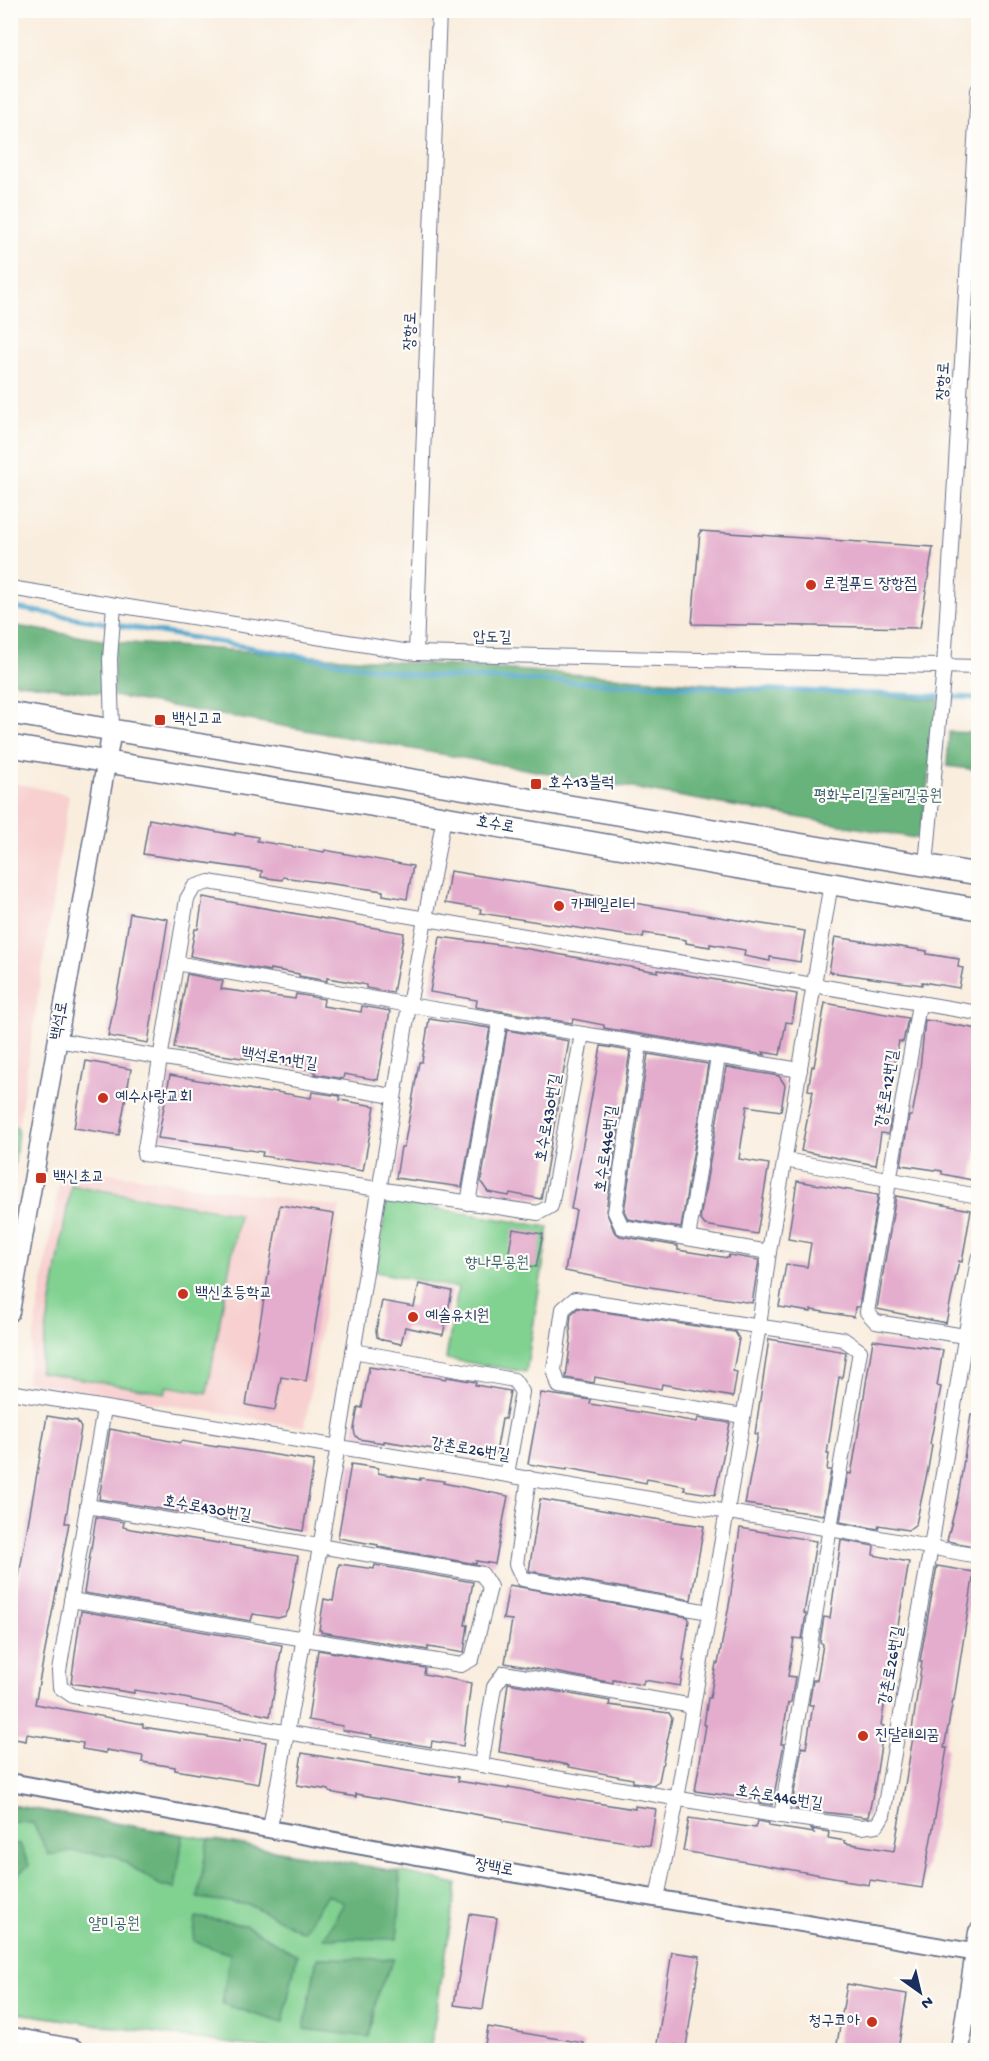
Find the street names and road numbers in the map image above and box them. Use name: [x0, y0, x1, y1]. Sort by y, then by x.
street label: 장항로: [402, 311, 422, 351]
street label: 장항로: [935, 361, 955, 401]
street label: 압도길: [473, 629, 512, 649]
street label: 호수로: [474, 813, 516, 839]
street label: 백석로: [48, 1000, 74, 1042]
street label: 백석로11번길: [239, 1045, 319, 1075]
street label: 강촌로12번길: [872, 1048, 905, 1129]
street label: 호수로430번길: [533, 1072, 567, 1164]
street label: 호수로446번길: [592, 1104, 624, 1194]
street label: 강촌로26번길: [429, 1434, 511, 1467]
street label: 호수로430번길: [161, 1493, 253, 1527]
street label: 강촌로26번길: [876, 1624, 909, 1707]
street label: 호수로446번길: [734, 1783, 824, 1815]
street label: 장백로: [473, 1856, 515, 1882]

